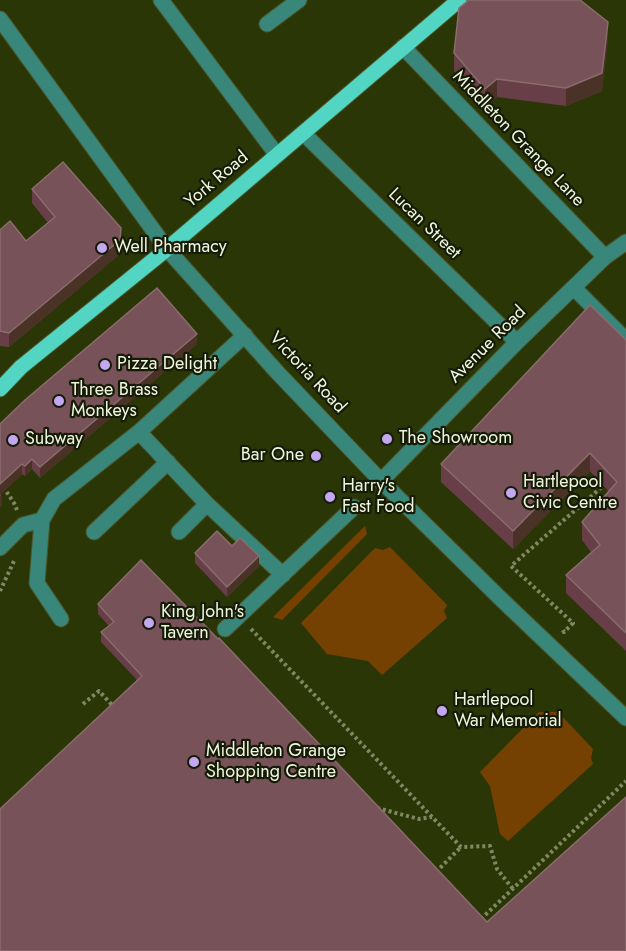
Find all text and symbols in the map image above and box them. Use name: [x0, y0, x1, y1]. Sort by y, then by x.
street label: Middleton Grange Lane: [447, 66, 589, 212]
street label: York Road: [181, 147, 253, 213]
street label: Lucan Street: [383, 184, 465, 264]
place label: Well Pharmacy: [114, 237, 227, 259]
marker: Well Pharmacy: [95, 241, 109, 255]
street label: Avenue Road: [445, 302, 531, 388]
street label: Victoria Road: [264, 328, 350, 418]
place label: Pizza Delight: [117, 354, 217, 376]
marker: Pizza Delight: [98, 358, 112, 372]
place label: Three Brass Monkeys: [71, 380, 158, 422]
marker: Three Brass Monkeys: [52, 394, 66, 408]
place label: The Showroom: [399, 428, 512, 450]
place label: Subway: [25, 429, 83, 451]
marker: The Showroom: [380, 432, 394, 446]
marker: Subway: [6, 433, 20, 447]
place label: Bar One: [241, 445, 304, 467]
marker: Bar One: [309, 449, 323, 463]
place label: Hartlepool Civic Centre: [523, 472, 617, 514]
place label: Harry's Fast Food: [342, 476, 414, 518]
marker: Hartlepool Civic Centre: [504, 486, 518, 500]
marker: Harry's Fast Food: [323, 490, 337, 504]
place label: King John's Tavern: [161, 602, 244, 644]
marker: King John's Tavern: [142, 616, 156, 630]
place label: Hartlepool War Memorial: [454, 690, 562, 732]
marker: Hartlepool War Memorial: [435, 704, 449, 718]
place label: Middleton Grange Shopping Centre: [206, 741, 346, 783]
marker: Middleton Grange Shopping Centre: [187, 755, 201, 769]

